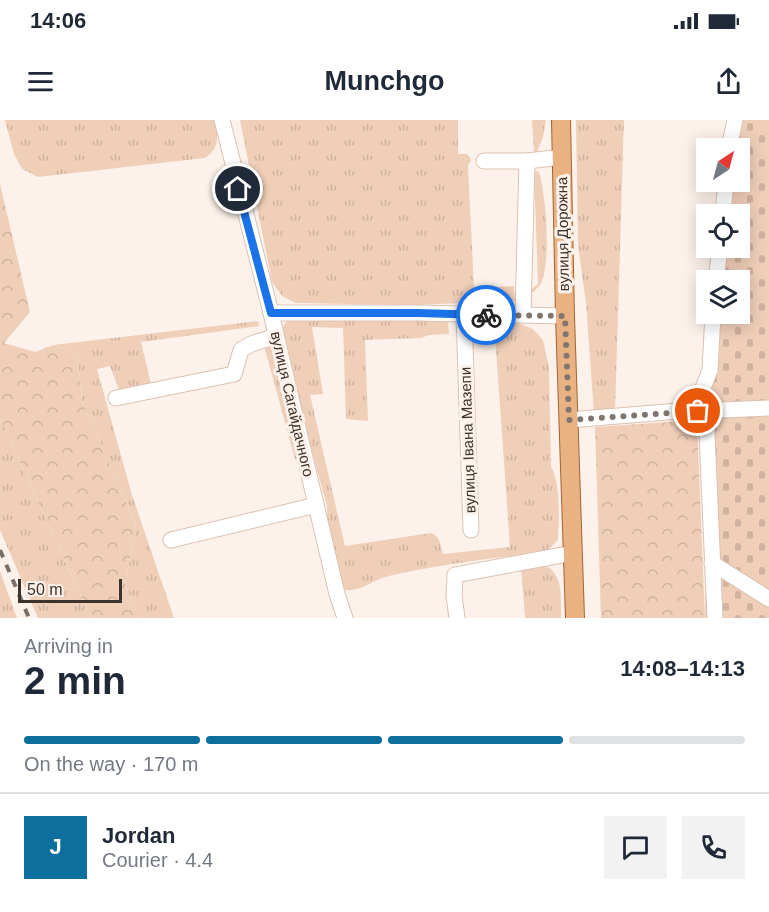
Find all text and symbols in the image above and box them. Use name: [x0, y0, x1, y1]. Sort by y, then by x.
text: 14:06: [30, 8, 86, 33]
icon: menu: [24, 65, 57, 98]
icon: share: [712, 65, 745, 98]
text: Munchgo: [325, 66, 444, 96]
north arrow: [696, 138, 750, 192]
map controls: [696, 138, 750, 324]
pin: [212, 163, 263, 214]
icon: home: [221, 172, 254, 205]
street label: вулиця Дорожна: [553, 176, 572, 291]
button: locate: [696, 204, 750, 258]
button: layers: [696, 270, 750, 324]
courier: [456, 285, 516, 345]
icon: bike: [470, 299, 503, 332]
street label: вулиця Сагайдачного: [267, 330, 317, 478]
street label: вулиця Івана Мазепи: [456, 367, 479, 513]
pin: [672, 385, 723, 436]
icon: bag: [681, 394, 714, 427]
scale bar: [18, 576, 122, 604]
text: 50 m: [27, 581, 63, 598]
text: Arriving in: [24, 635, 113, 657]
text: 14:08–14:13: [620, 656, 745, 681]
text: 2 min: [24, 659, 126, 702]
text: On the way · 170 m: [24, 753, 199, 775]
button: chat: [604, 816, 667, 879]
button: phone: [682, 816, 745, 879]
text: Jordan: [102, 823, 175, 848]
text: J: [49, 834, 62, 859]
text: Courier · 4.4: [102, 849, 213, 871]

